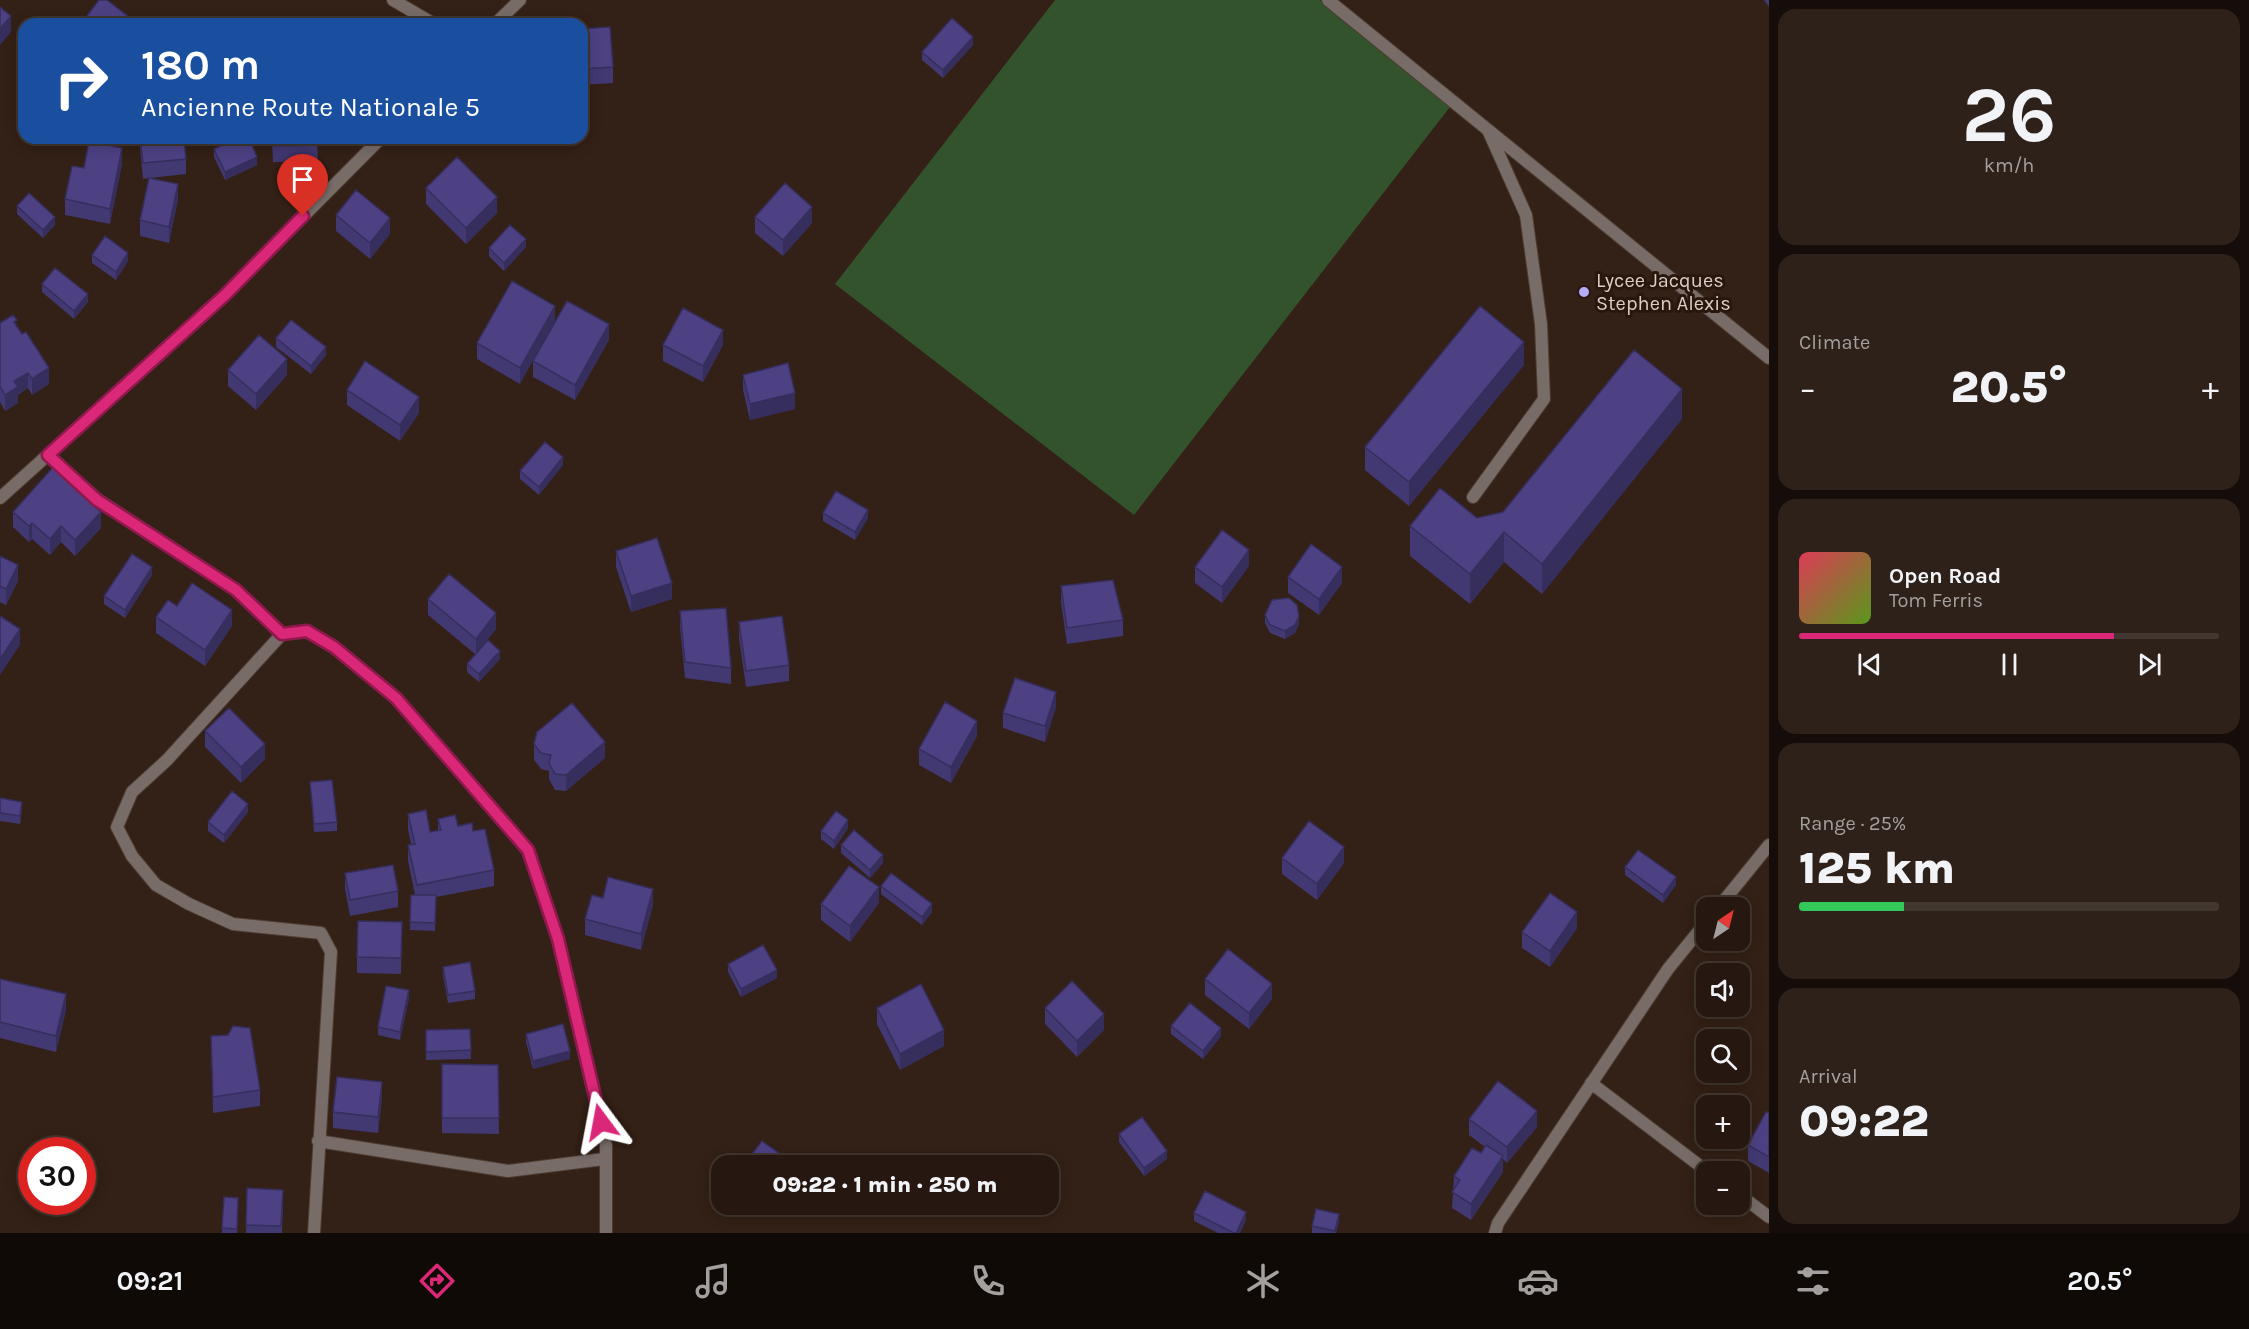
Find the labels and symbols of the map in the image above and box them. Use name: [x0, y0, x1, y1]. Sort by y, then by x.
pin: [277, 154, 328, 216]
place label: Lycee Jacques Stephen Alexis: [1596, 269, 1731, 315]
marker: Lycee Jacques Stephen Alexis: [1577, 285, 1591, 299]
north arrow: [1696, 897, 1750, 951]
position arrow: [569, 1090, 633, 1154]
speed limit sign: 30: [18, 1137, 96, 1215]

